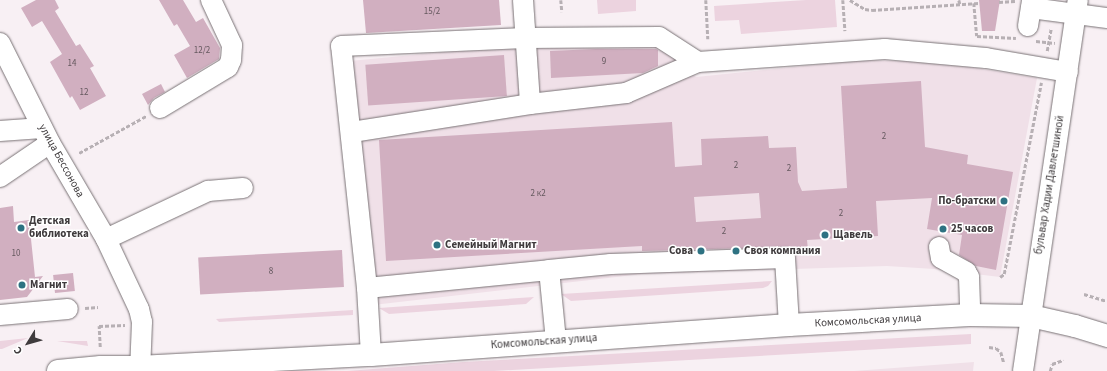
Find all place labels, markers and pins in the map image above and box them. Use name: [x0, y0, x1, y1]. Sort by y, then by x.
place label: По-братски: [938, 194, 996, 208]
marker: По-братски: [999, 196, 1009, 206]
place label: Детская библиотека: [29, 215, 89, 241]
place label: 25 часов: [951, 222, 993, 236]
marker: Детская библиотека: [16, 223, 26, 233]
marker: 25 часов: [938, 224, 948, 234]
place label: Щавель: [833, 228, 873, 242]
marker: Щавель: [820, 230, 830, 240]
place label: Семейный Магнит: [445, 238, 537, 252]
marker: Семейный Магнит: [432, 240, 442, 250]
place label: Сова: [669, 244, 693, 258]
place label: Своя компания: [744, 244, 820, 258]
marker: Сова: [696, 246, 706, 256]
marker: Своя компания: [731, 246, 741, 256]
place label: Магнит: [30, 278, 67, 292]
marker: Магнит: [17, 280, 27, 290]

